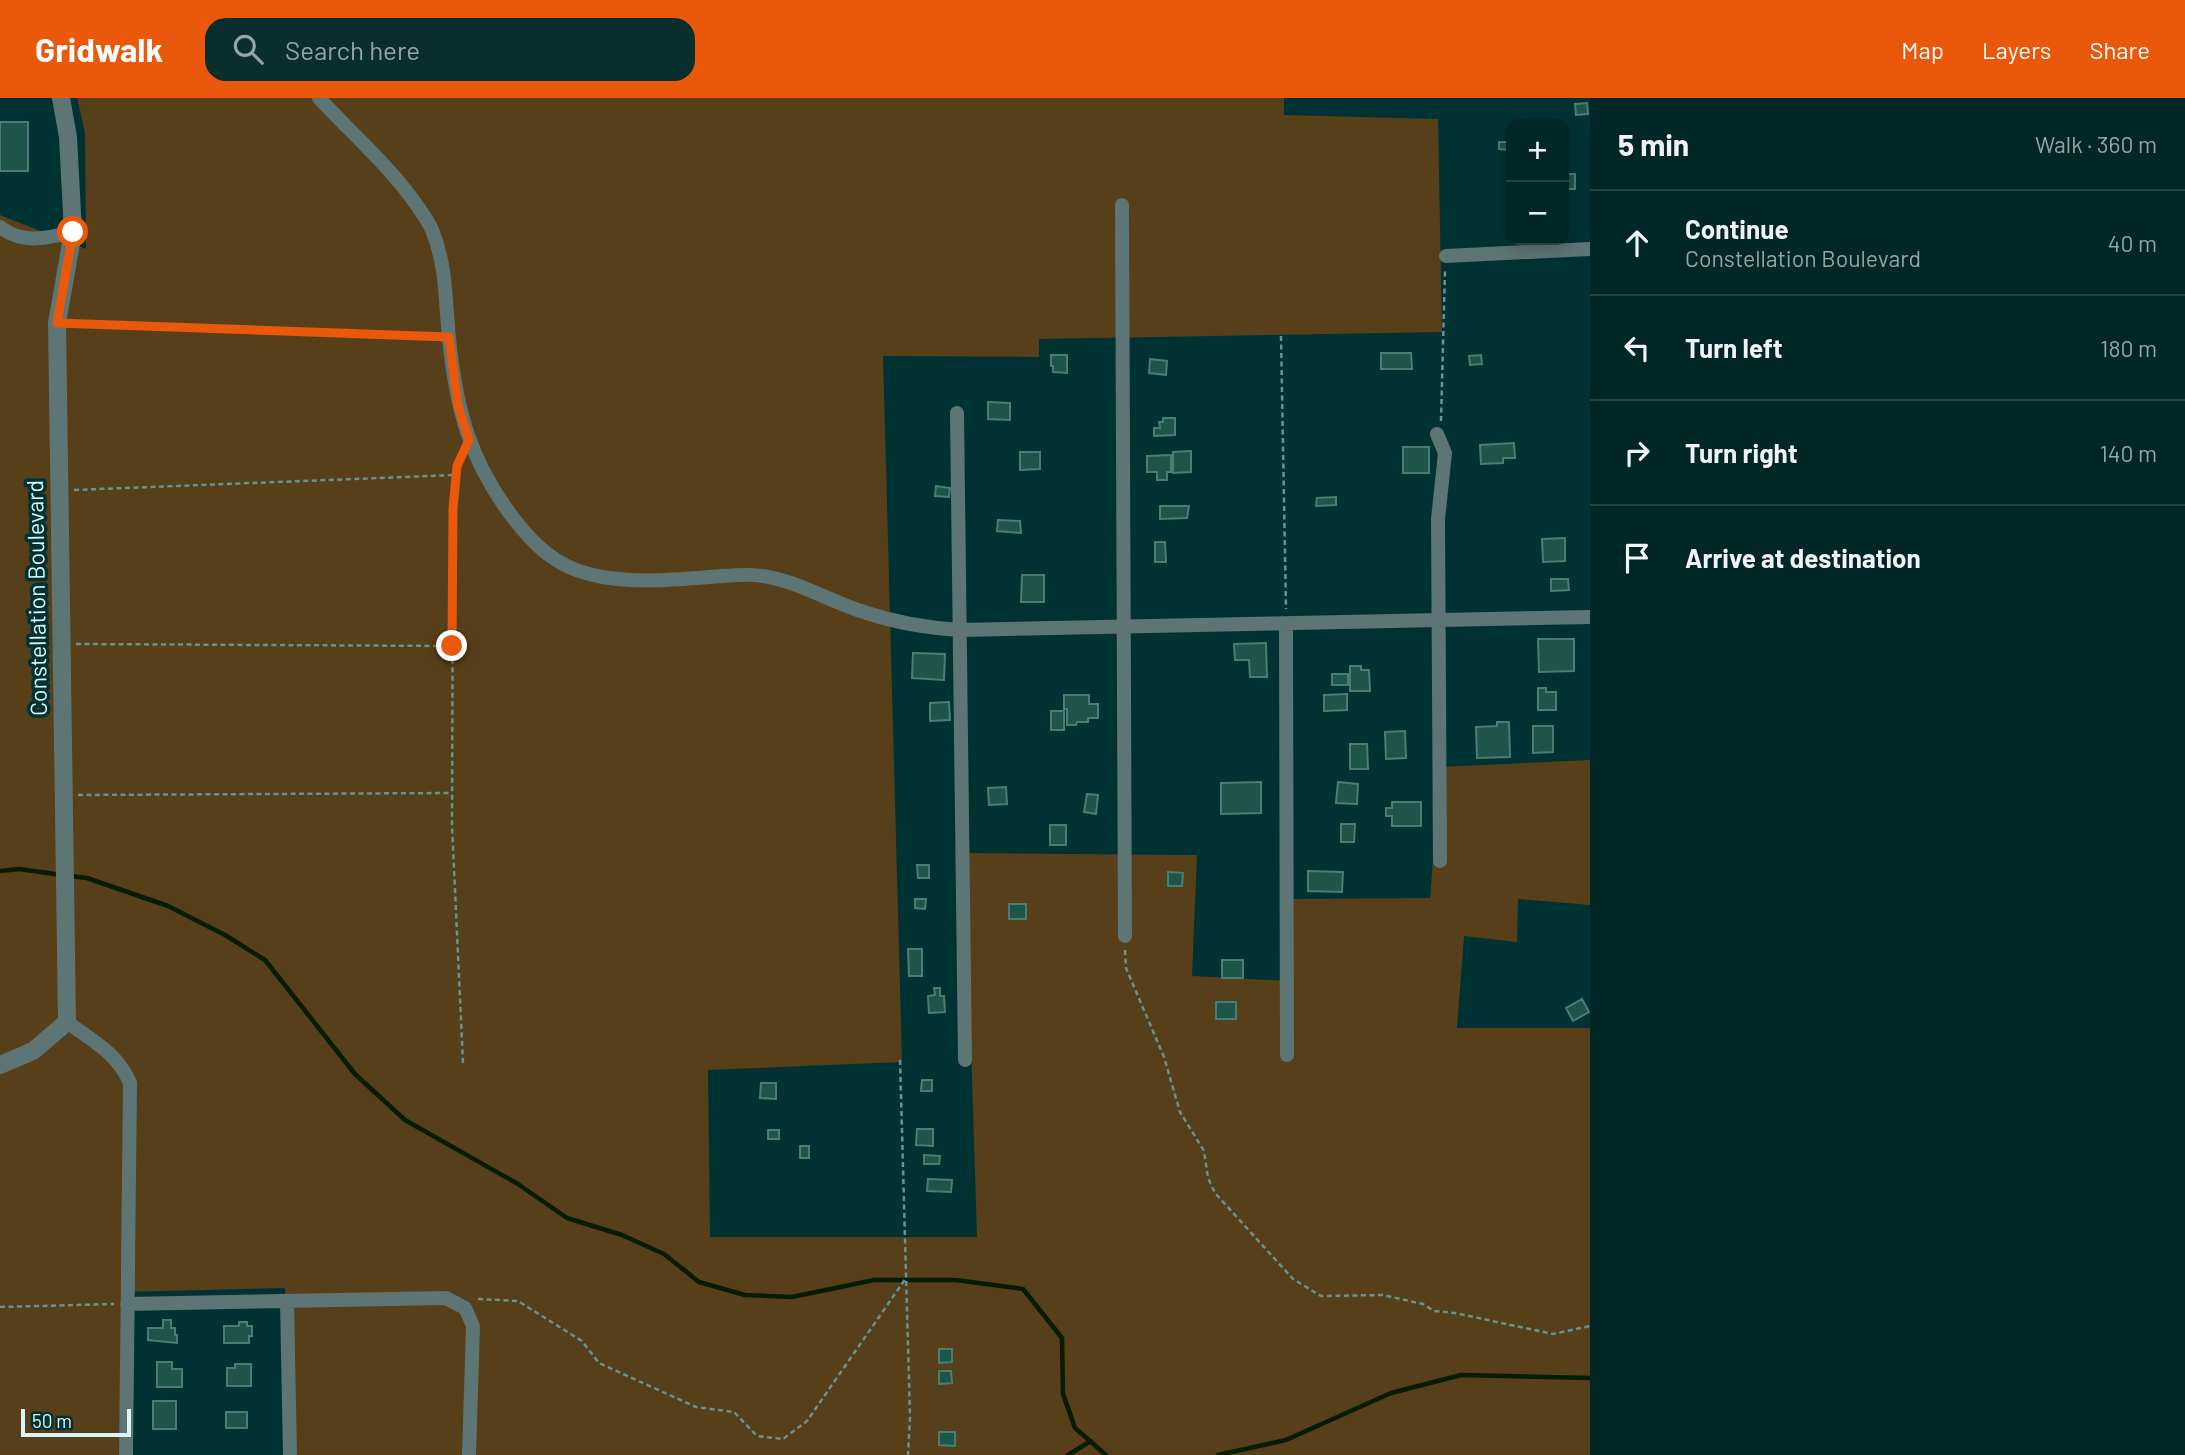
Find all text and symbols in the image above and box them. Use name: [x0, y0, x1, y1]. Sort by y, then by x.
search box: [205, 18, 695, 81]
text: Gridwalk: [35, 29, 163, 69]
icon: search: [229, 30, 267, 68]
text: Search here: [285, 34, 420, 65]
text: Map: [1901, 35, 1944, 64]
text: Layers: [1982, 35, 2051, 64]
text: Share: [2089, 35, 2150, 64]
map controls: [1506, 119, 1569, 245]
button: +: [1506, 119, 1569, 182]
text: 5 min: [1618, 126, 1689, 162]
text: Walk · 360 m: [2035, 130, 2157, 158]
button: −: [1506, 182, 1569, 245]
text: Continue: [1685, 213, 1789, 244]
route start: [57, 216, 88, 247]
icon: ahead: [1618, 224, 1656, 262]
text: 40 m: [2108, 229, 2157, 257]
text: Constellation Boulevard: [1685, 244, 1921, 272]
icon: left: [1618, 329, 1656, 367]
text: Turn left: [1685, 332, 1783, 363]
text: 180 m: [2100, 334, 2157, 362]
icon: right: [1618, 434, 1656, 472]
text: Turn right: [1685, 437, 1798, 468]
text: 140 m: [2100, 439, 2157, 467]
street label: Constellation Boulevard: [20, 480, 52, 716]
icon: arrive: [1618, 539, 1656, 577]
text: Arrive at destination: [1685, 542, 1921, 573]
route end: [436, 630, 467, 661]
scale bar: [21, 1406, 131, 1438]
text: 50 m: [32, 1409, 72, 1432]

